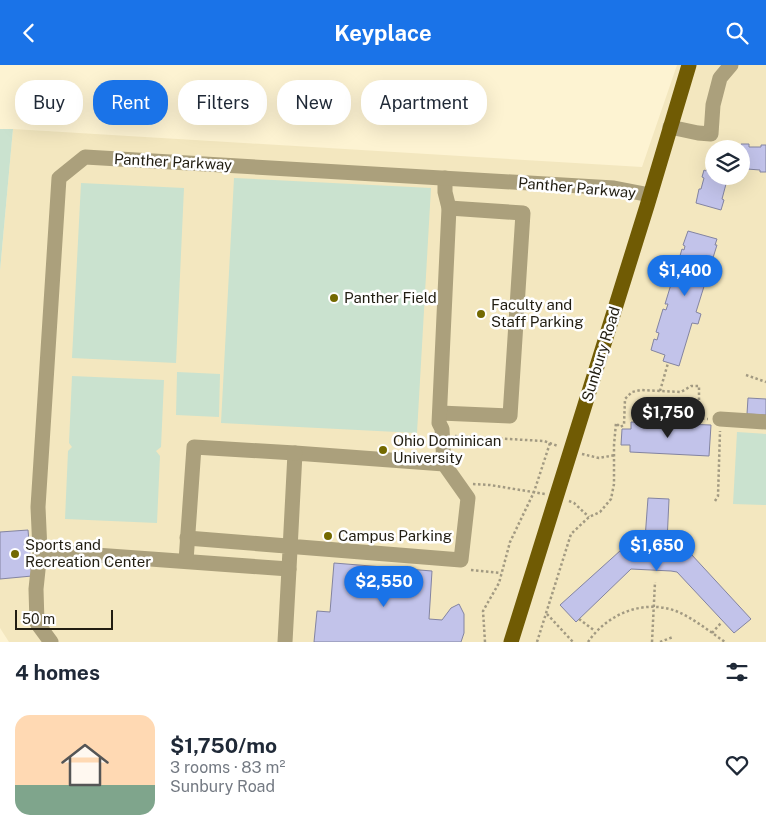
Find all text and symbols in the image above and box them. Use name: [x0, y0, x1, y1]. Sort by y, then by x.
icon: back: [15, 19, 43, 47]
icon: search: [723, 19, 751, 47]
text: Keyplace: [334, 20, 432, 46]
chip: Buy: [15, 80, 83, 125]
chip: Rent: [93, 80, 168, 125]
chip: Filters: [178, 80, 267, 125]
chip: New: [277, 80, 351, 125]
chip: Apartment: [361, 80, 487, 125]
map controls: [705, 140, 750, 185]
button: layers: [705, 140, 750, 185]
street label: Panther Parkway: [114, 150, 233, 173]
street label: Panther Parkway: [517, 174, 637, 201]
pin: $1,400: [644, 255, 726, 297]
text: $1,400: [658, 261, 712, 280]
place label: Panther Field: [344, 289, 437, 306]
marker: Panther Field: [328, 292, 340, 304]
place label: Faculty and Staff Parking: [491, 296, 584, 330]
street label: Sunbury Road: [578, 304, 623, 403]
marker: Faculty and Staff Parking: [475, 308, 487, 320]
pin: $1,750: [627, 397, 709, 439]
text: $1,750: [642, 403, 694, 422]
place label: Ohio Dominican University: [393, 432, 501, 466]
marker: Ohio Dominican University: [377, 444, 389, 456]
place label: Campus Parking: [338, 527, 452, 544]
pin: $1,650: [616, 529, 698, 572]
marker: Campus Parking: [322, 530, 334, 542]
place label: Sports and Recreation Center: [25, 536, 151, 570]
text: $1,650: [630, 536, 684, 555]
marker: Sports and Recreation Center: [9, 548, 21, 560]
pin: $2,550: [343, 565, 425, 608]
text: $2,550: [355, 572, 413, 591]
scale bar: [15, 607, 112, 630]
text: 50 m: [22, 611, 55, 627]
icon: filters: [723, 658, 751, 686]
text: 4 homes: [15, 660, 100, 685]
text: $1,750/mo: [170, 733, 277, 758]
icon: home: [55, 735, 115, 795]
icon: heart: [723, 751, 751, 779]
text: 3 rooms · 83 m²: [170, 758, 285, 777]
text: Sunbury Road: [170, 777, 275, 796]

